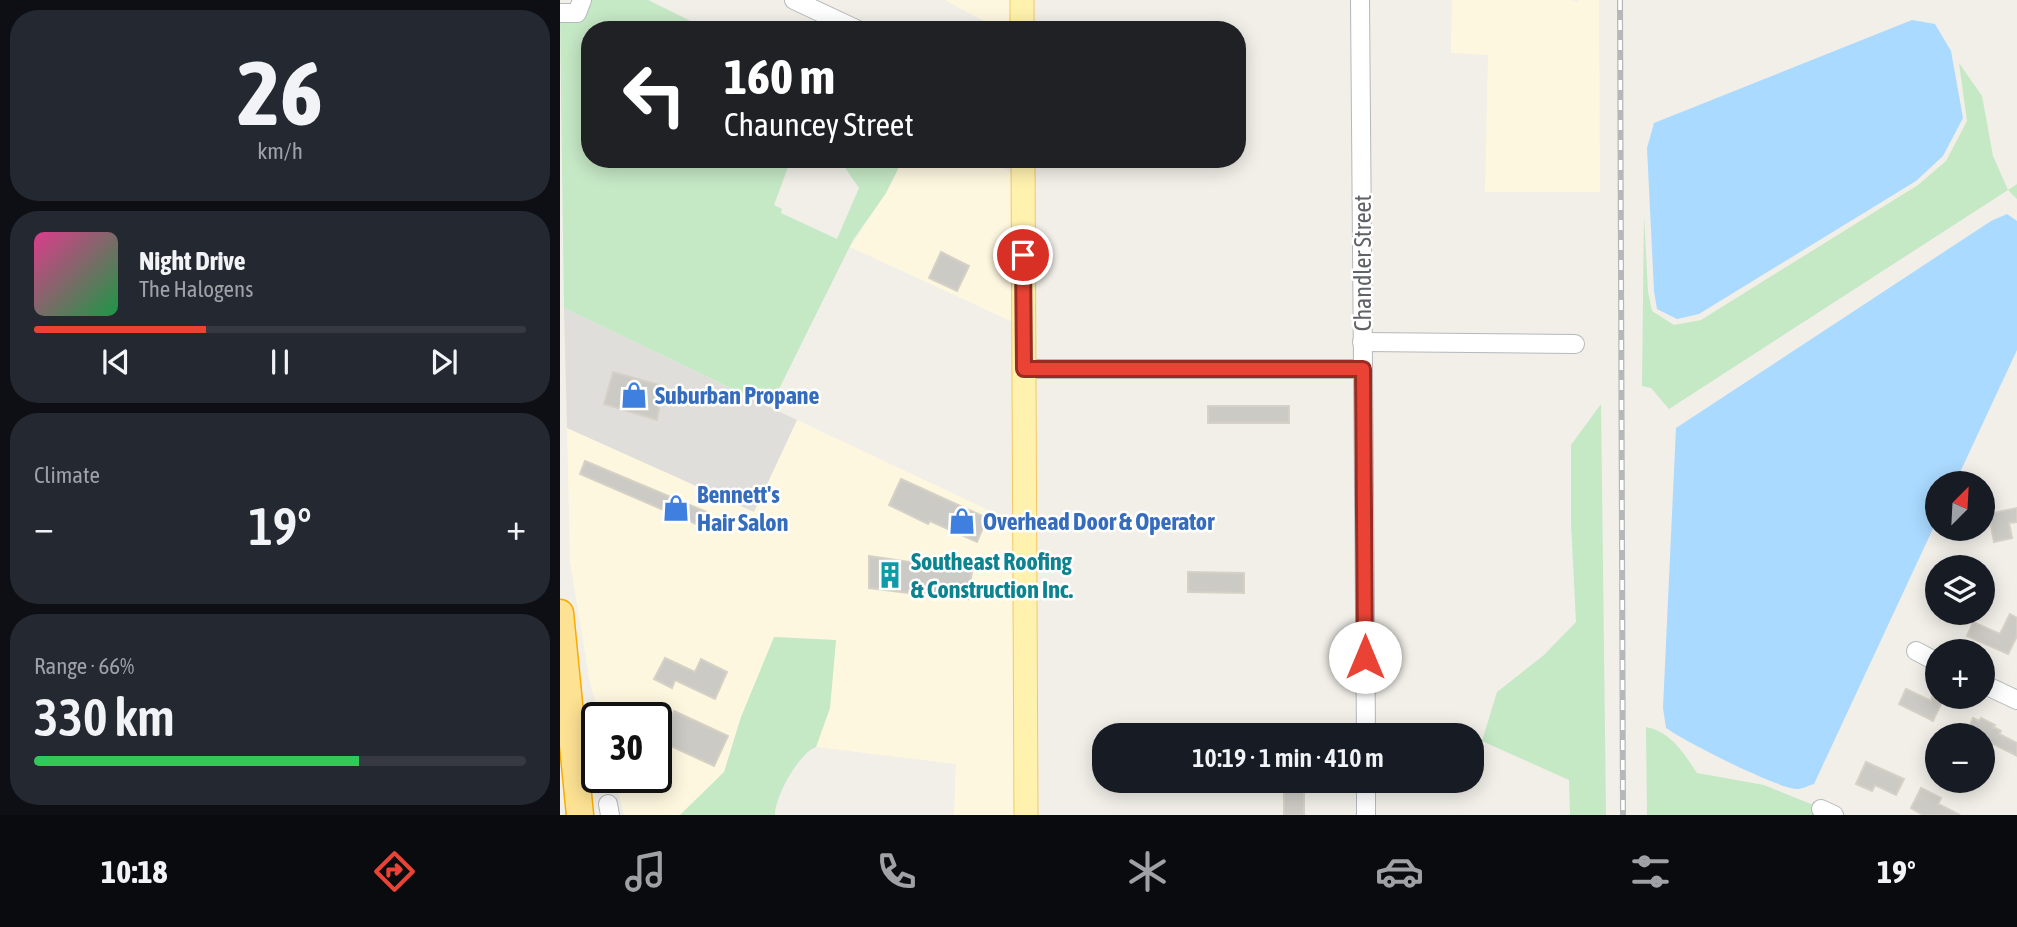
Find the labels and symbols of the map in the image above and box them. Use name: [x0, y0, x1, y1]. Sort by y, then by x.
street label: Chandler Street: [1349, 195, 1376, 331]
pin: [993, 225, 1053, 285]
shop icon: Suburban Propane: [619, 380, 649, 410]
place label: Suburban Propane: [655, 382, 819, 409]
north arrow: [1925, 471, 1995, 541]
place label: Bennett's Hair Salon: [697, 481, 788, 536]
shop icon: Bennett's Hair Salon: [661, 493, 691, 523]
shop icon: Overhead Door & Operator: [947, 506, 977, 536]
place label: Overhead Door & Operator: [983, 508, 1215, 535]
place label: Southeast Roofing & Construction Inc.: [911, 548, 1073, 603]
building icon: Southeast Roofing & Construction Inc.: [875, 560, 905, 590]
position arrow: [1328, 620, 1402, 694]
speed limit sign: 30: [581, 702, 672, 793]

